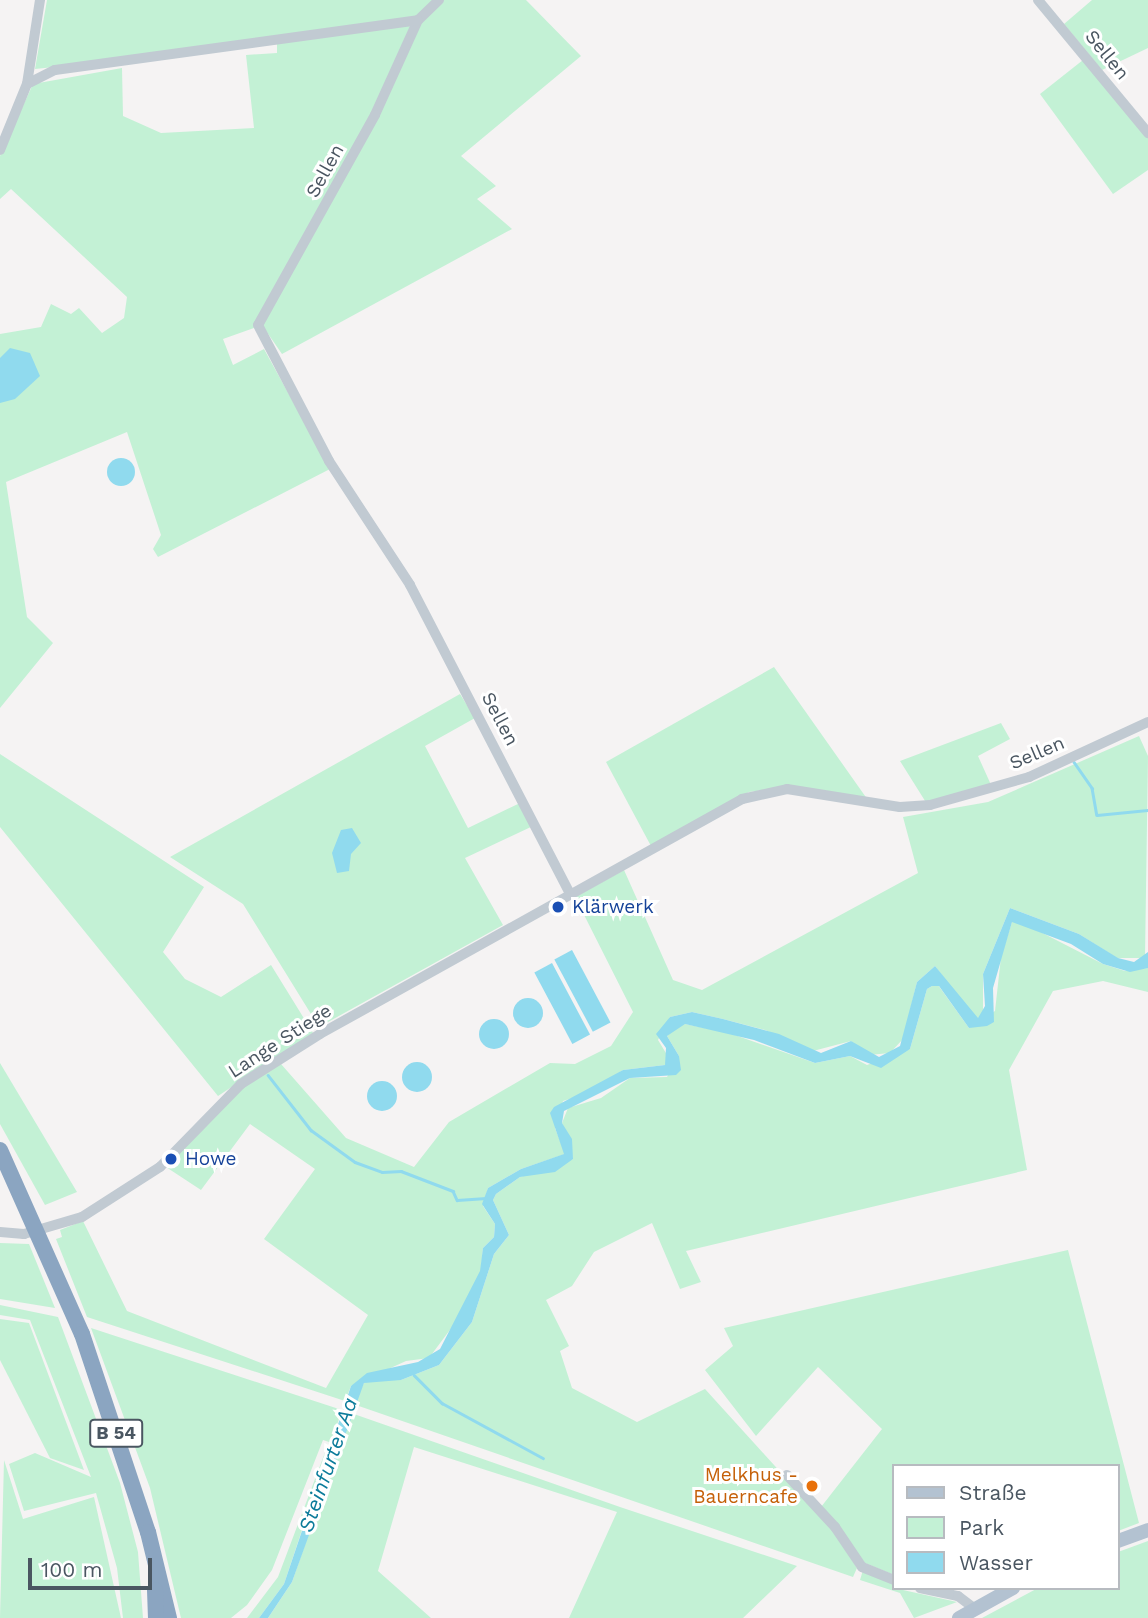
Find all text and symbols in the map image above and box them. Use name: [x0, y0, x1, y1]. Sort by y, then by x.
street label: Sellen: [1080, 25, 1134, 85]
street label: Sellen: [301, 140, 349, 202]
street label: Sellen: [476, 688, 524, 750]
street label: Sellen: [1006, 731, 1068, 775]
place label: Klärwerk: [572, 896, 654, 918]
marker: Klärwerk: [550, 899, 566, 915]
street label: Lange Stiege: [224, 999, 336, 1083]
place label: Howe: [185, 1148, 236, 1170]
marker: Howe: [163, 1151, 179, 1167]
water label: Steinfurter Aa: [293, 1394, 363, 1536]
road number: B 54: [88, 1418, 144, 1448]
place label: Melkhus - Bauerncafe: [693, 1464, 798, 1508]
legend: [892, 1464, 1120, 1590]
marker: Melkhus - Bauerncafe: [804, 1478, 820, 1494]
text: Straße: [959, 1480, 1027, 1505]
text: Park: [959, 1515, 1004, 1540]
scale bar: [32, 1544, 156, 1588]
text: Wasser: [959, 1550, 1033, 1575]
text: 100 m: [41, 1557, 103, 1582]

